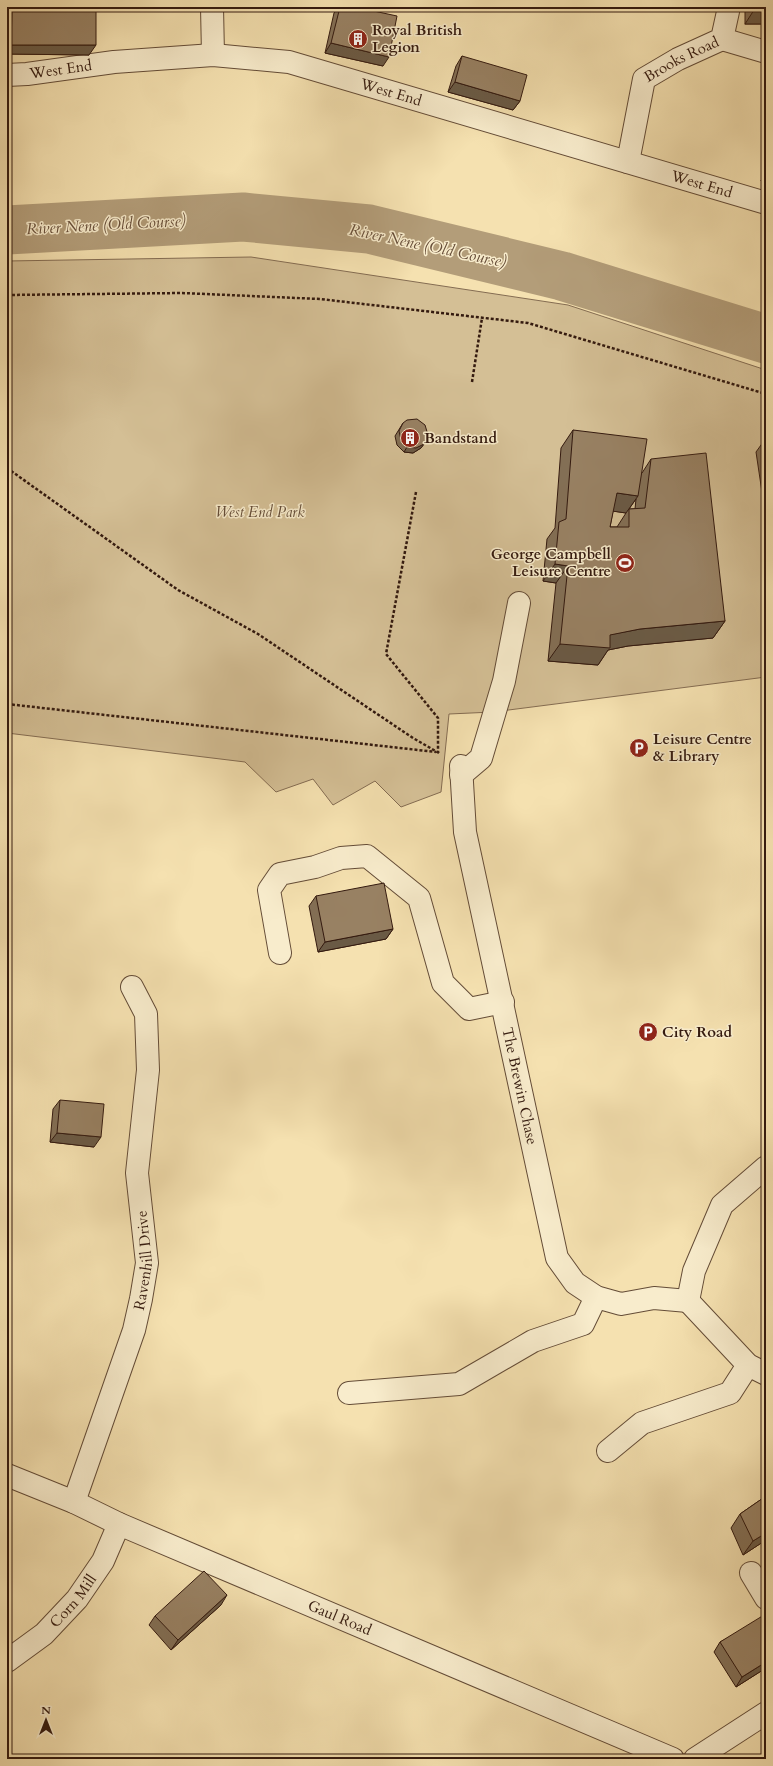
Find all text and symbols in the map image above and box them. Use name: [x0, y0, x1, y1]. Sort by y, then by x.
place label: Royal British Legion: [372, 20, 463, 57]
building icon: Royal British Legion: [347, 28, 369, 50]
street label: Brooks Road: [640, 32, 722, 87]
street label: West End: [27, 55, 93, 84]
street label: West End: [357, 73, 424, 111]
street label: West End: [668, 165, 735, 203]
water label: River Nene (Old Course): [26, 210, 186, 240]
water label: River Nene (Old Course): [347, 219, 508, 273]
building icon: Bandstand: [399, 427, 421, 449]
place label: Bandstand: [424, 428, 497, 448]
park label: West End Park: [215, 502, 305, 522]
place label: George Campbell Leisure Centre: [491, 544, 612, 581]
sports icon: George Campbell Leisure Centre: [614, 552, 636, 574]
place label: Leisure Centre & Library: [653, 729, 752, 766]
parking icon: Leisure Centre & Library: [628, 737, 650, 759]
parking icon: City Road: [637, 1021, 659, 1043]
place label: City Road: [662, 1022, 733, 1042]
street label: The Brewin Chase: [497, 1026, 542, 1147]
street label: Ravenhill Drive: [129, 1209, 157, 1312]
street label: Corn Mill: [45, 1570, 101, 1632]
street label: Gaul Road: [305, 1595, 375, 1640]
north arrow: [26, 1700, 66, 1740]
text: N: [41, 1703, 51, 1718]

